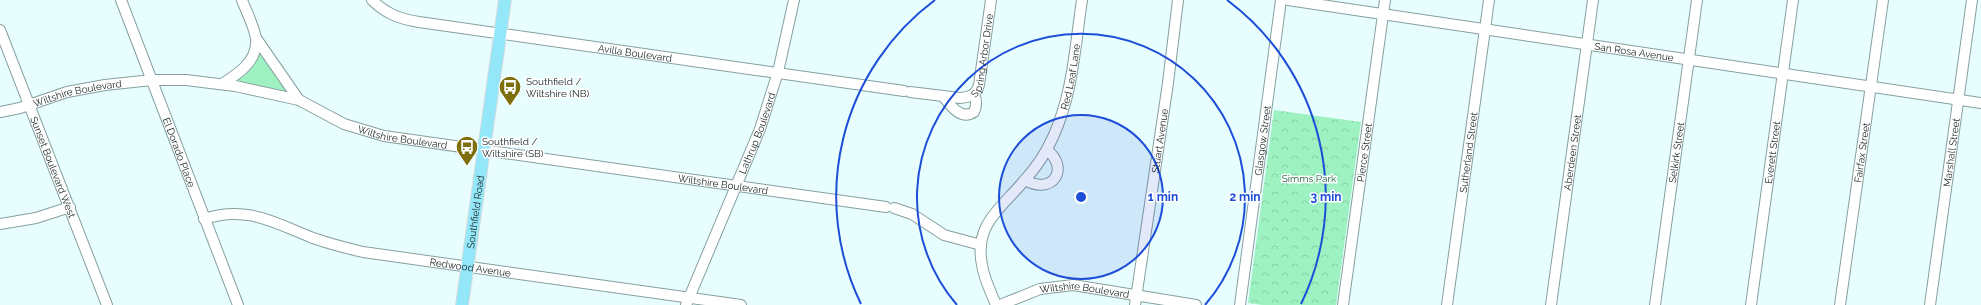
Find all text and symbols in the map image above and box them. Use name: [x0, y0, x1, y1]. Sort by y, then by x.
street label: Spring Arbor Drive: [968, 13, 995, 99]
street label: San Rosa Avenue: [1594, 40, 1675, 63]
street label: Avilla Boulevard: [597, 42, 673, 63]
street label: Red Leaf Lane: [1058, 43, 1082, 111]
bus stop icon: Southfield / Wiltshire (NB): [497, 74, 523, 107]
place label: Southfield / Wiltshire (NB): [526, 76, 589, 99]
street label: Wiltshire Boulevard: [32, 78, 122, 109]
street label: Lathrup Boulevard: [736, 91, 777, 175]
street label: Glasgow Street: [1252, 104, 1272, 176]
street label: Stuart Avenue: [1149, 108, 1170, 174]
street label: Sutherland Street: [1457, 111, 1479, 193]
street label: Aberdeen Street: [1561, 113, 1583, 191]
street label: Sunset Boulevard West: [29, 115, 78, 220]
street label: El Dorado Place: [161, 116, 198, 189]
street label: Marshall Street: [1941, 117, 1961, 188]
street label: Everett Street: [1762, 120, 1782, 184]
street label: Selkirk Street: [1666, 121, 1686, 184]
street label: Fairfax Street: [1852, 121, 1871, 183]
street label: Pierce Street: [1355, 122, 1374, 183]
street label: Wiltshire Boulevard: [357, 123, 448, 150]
bus stop icon: Southfield / Wiltshire (SB): [454, 134, 480, 167]
place label: Southfield / Wiltshire (SB): [482, 136, 544, 159]
street label: Wiltshire Boulevard: [677, 172, 769, 196]
park label: Simms Park: [1282, 173, 1337, 184]
street label: Southfield Road: [465, 175, 486, 249]
centre of rings: [1074, 190, 1088, 204]
text: 1 min: [1148, 190, 1178, 204]
text: 2 min: [1229, 190, 1261, 204]
text: 3 min: [1310, 190, 1342, 204]
street label: Redwood Avenue: [429, 256, 512, 278]
street label: Wiltshire Boulevard: [1039, 279, 1130, 300]

